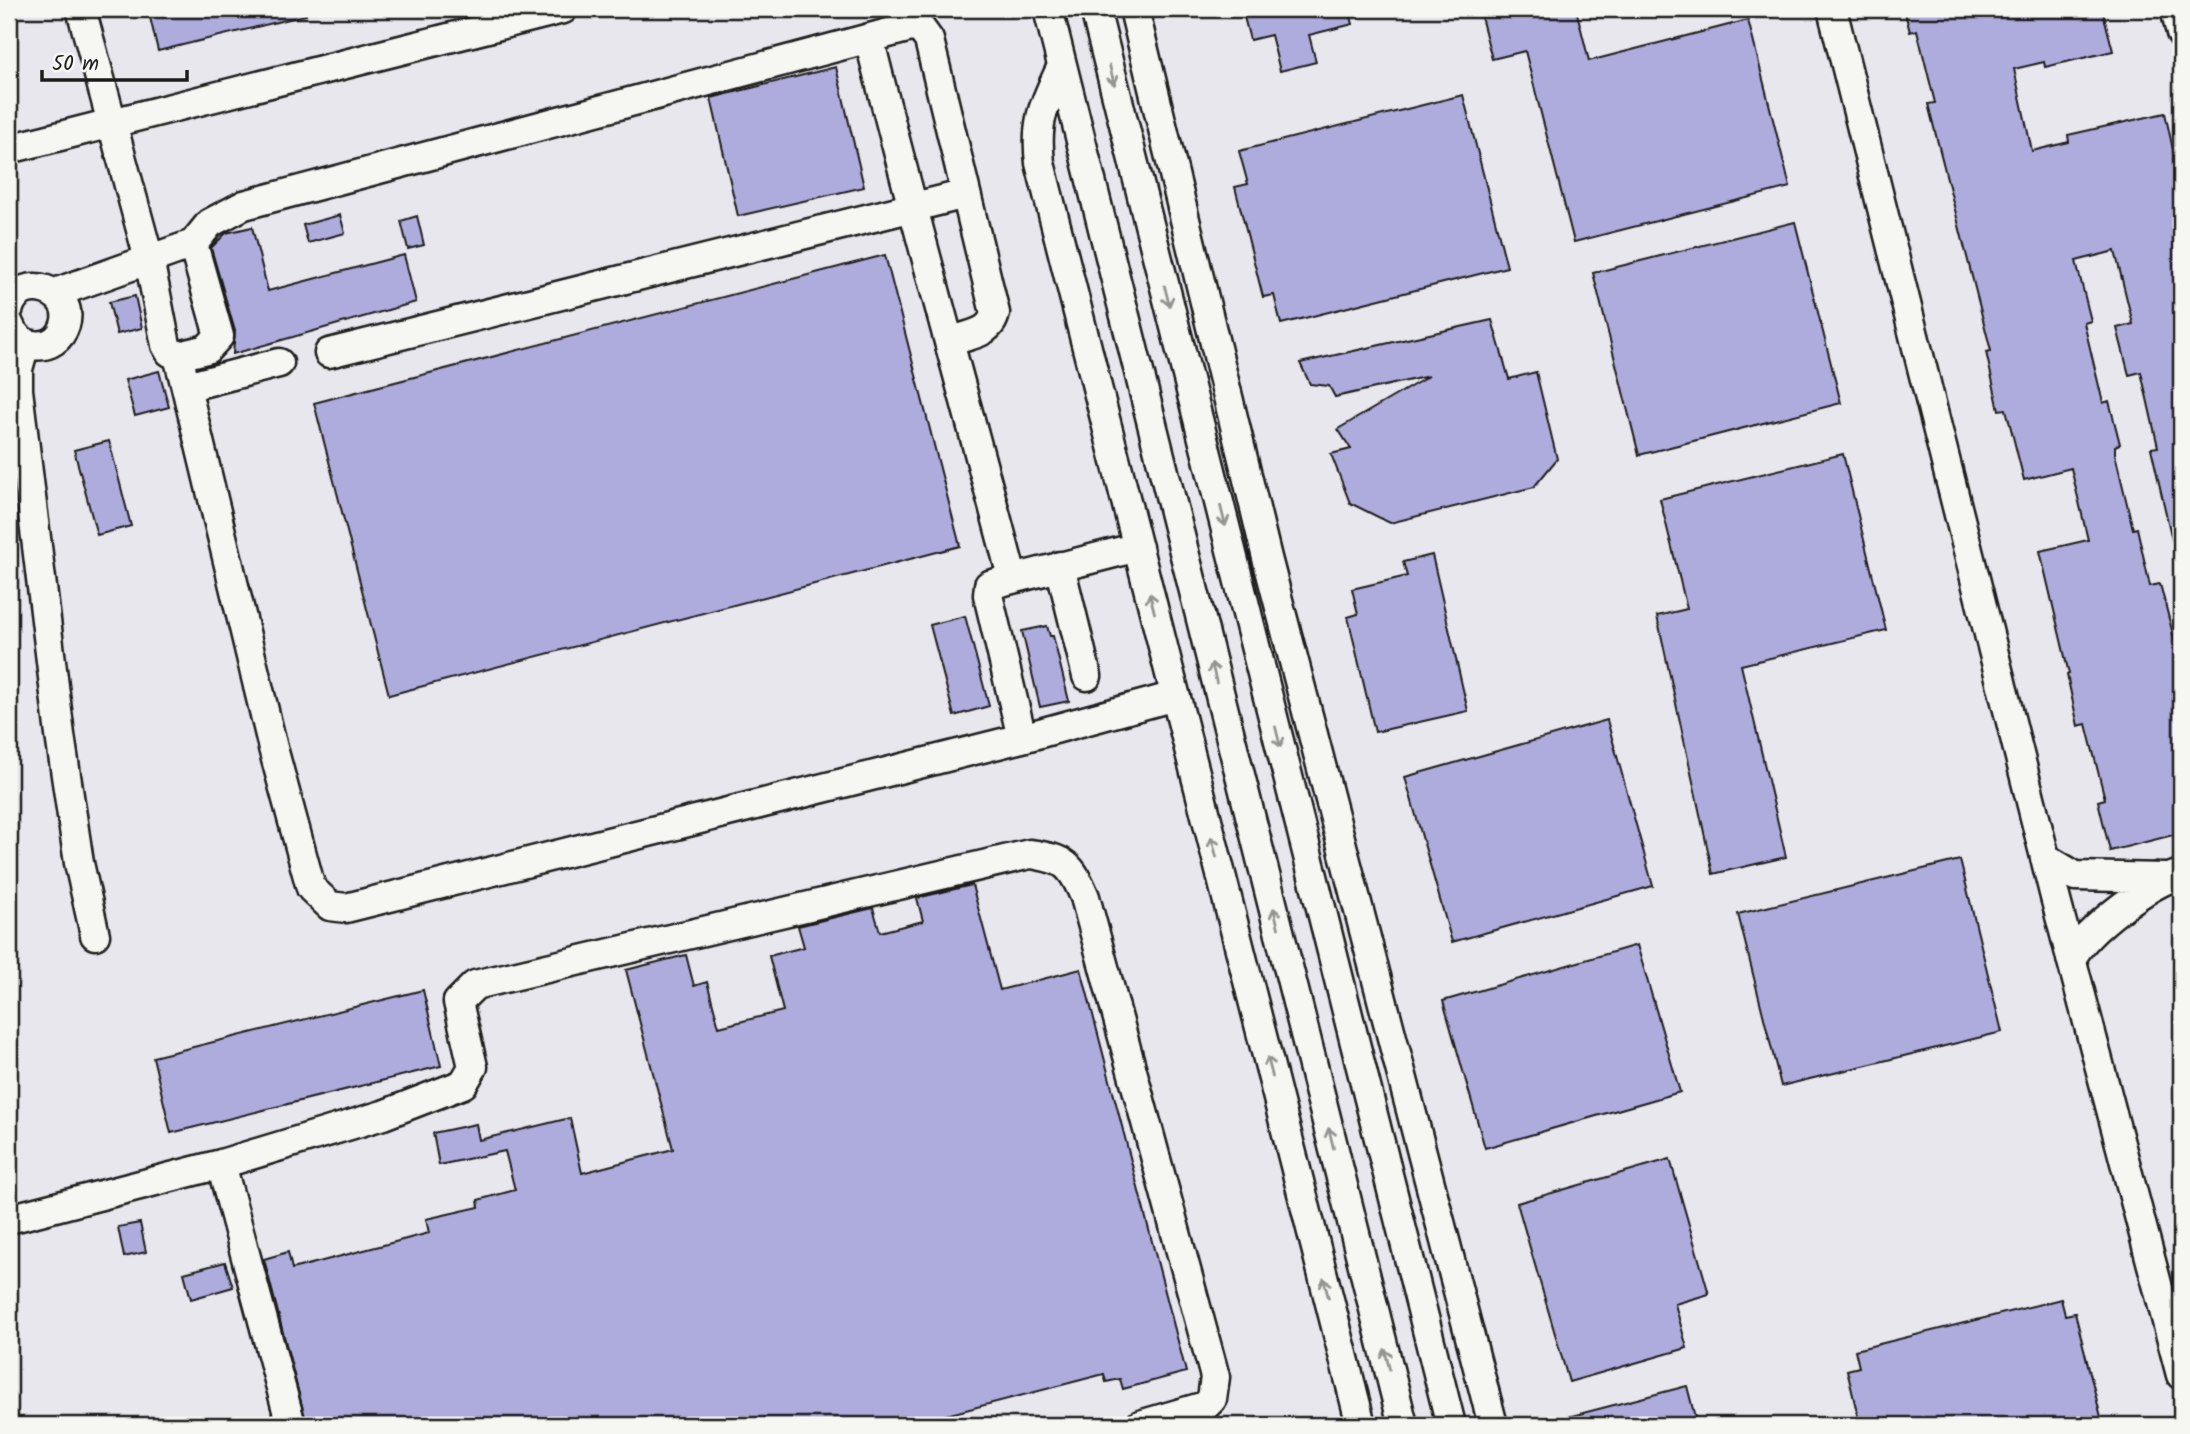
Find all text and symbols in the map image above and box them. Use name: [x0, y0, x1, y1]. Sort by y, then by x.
scale bar: [42, 38, 187, 82]
text: 50 m: [52, 48, 99, 81]
one-way arrow: [1106, 63, 1119, 86]
one-way arrow: [1161, 284, 1174, 306]
one-way arrow: [1217, 504, 1230, 527]
one-way arrow: [1145, 592, 1158, 615]
one-way arrow: [1207, 662, 1220, 685]
one-way arrow: [1272, 725, 1285, 748]
one-way arrow: [1207, 836, 1220, 859]
one-way arrow: [1269, 907, 1282, 930]
one-way arrow: [1263, 1057, 1276, 1079]
one-way arrow: [1324, 1128, 1337, 1150]
one-way arrow: [1319, 1277, 1332, 1300]
one-way arrow: [1380, 1348, 1393, 1371]

